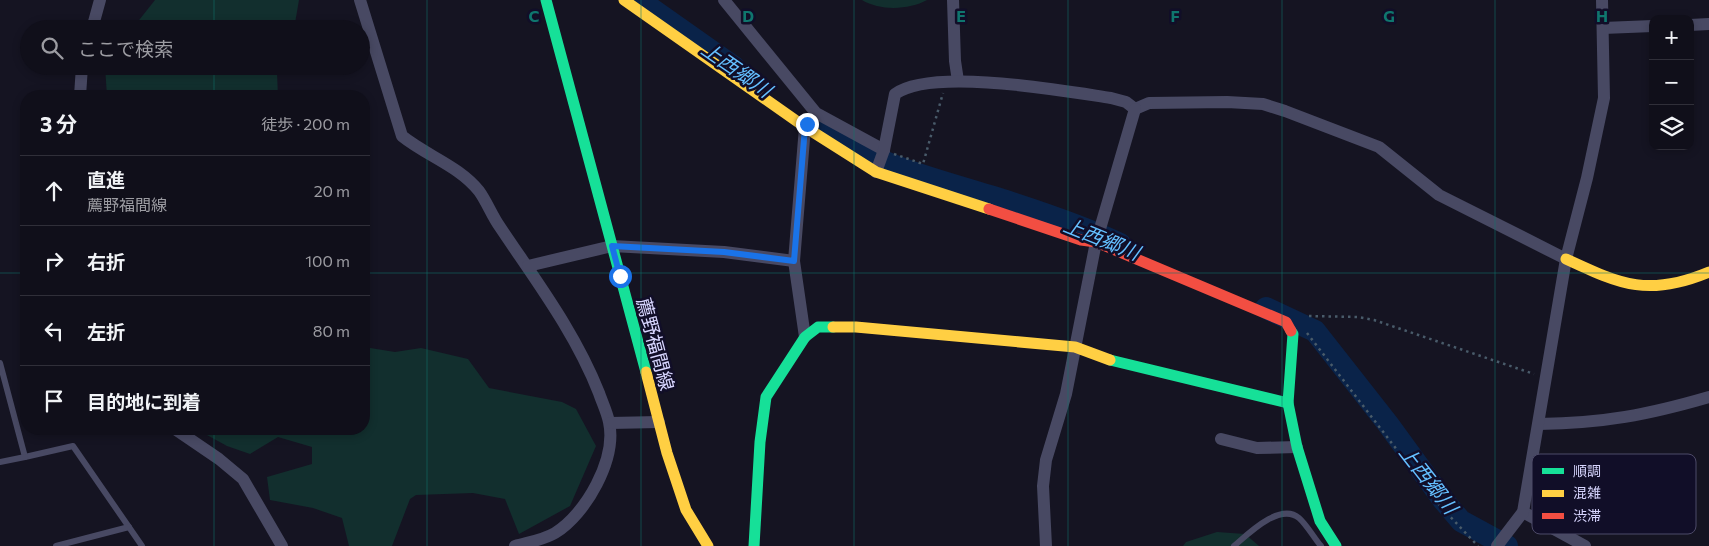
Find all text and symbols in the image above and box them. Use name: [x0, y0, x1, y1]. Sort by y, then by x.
text: C: [529, 6, 540, 25]
text: D: [742, 6, 754, 25]
text: E: [956, 6, 966, 25]
text: F: [1170, 6, 1180, 25]
text: G: [1383, 6, 1395, 25]
text: H: [1596, 6, 1608, 25]
map controls: [1649, 15, 1694, 150]
button: +: [1649, 15, 1694, 60]
search box: [20, 20, 370, 75]
icon: search: [38, 34, 66, 62]
water label: 上西郷川: [697, 36, 778, 103]
text: ここで検索: [78, 37, 173, 60]
button: −: [1649, 60, 1694, 105]
button: layers: [1649, 105, 1694, 150]
text: 3 分: [40, 111, 77, 136]
route end: [796, 113, 819, 136]
text: 徒歩 · 200 m: [261, 114, 350, 133]
text: 直進: [87, 168, 125, 191]
icon: ahead: [40, 177, 68, 205]
text: 20 m: [314, 181, 350, 200]
text: 薦野福間線: [87, 195, 167, 214]
water label: 上西郷川: [1060, 212, 1145, 265]
icon: right: [40, 247, 68, 275]
text: 右折: [87, 250, 125, 273]
text: 100 m: [305, 251, 350, 270]
route start: [609, 265, 632, 288]
street label: 薦野福間線: [633, 295, 679, 393]
icon: left: [40, 317, 68, 345]
text: 左折: [87, 320, 125, 343]
text: 80 m: [313, 321, 350, 340]
icon: arrive: [40, 387, 68, 415]
text: 目的地に到着: [87, 390, 201, 413]
water label: 上西郷川: [1395, 440, 1464, 519]
legend: [1532, 454, 1696, 534]
text: 順調: [1573, 462, 1601, 479]
text: 混雑: [1573, 484, 1601, 501]
text: 渋滞: [1573, 507, 1601, 524]

